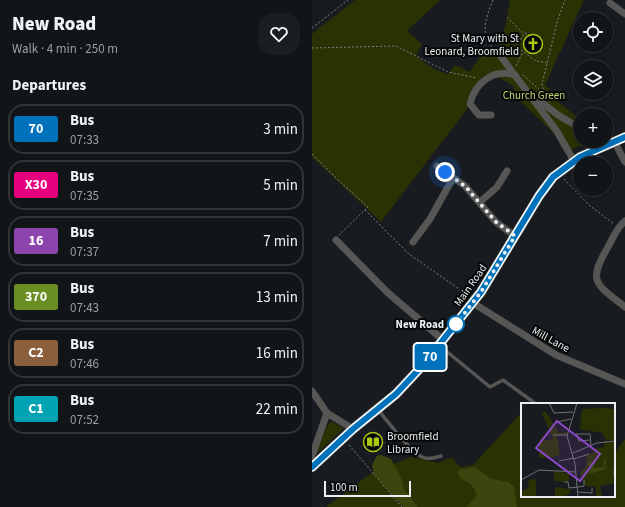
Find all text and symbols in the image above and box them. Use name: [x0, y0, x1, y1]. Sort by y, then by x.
text: New Road: [12, 11, 96, 38]
map controls: [573, 12, 613, 196]
button: locate: [573, 12, 613, 52]
button: heart: [258, 13, 300, 55]
place label: St Mary with St Leonard, Broomfield: [425, 31, 519, 59]
church icon: St Mary with St Leonard, Broomfield: [522, 33, 544, 55]
text: Walk · 4 min · 250 m: [12, 40, 118, 58]
button: layers: [573, 60, 613, 100]
text: Departures: [12, 75, 86, 96]
park label: Church Green: [503, 88, 565, 103]
button: +: [573, 108, 613, 148]
text: Bus: [70, 110, 94, 131]
text: 70: [29, 119, 43, 139]
text: 3 min: [263, 119, 298, 140]
text: 07:33: [70, 131, 99, 149]
button: −: [573, 156, 613, 196]
your location: [435, 162, 455, 182]
text: Bus: [70, 166, 94, 187]
text: X30: [25, 175, 47, 195]
text: 5 min: [263, 175, 298, 196]
text: 07:35: [70, 187, 99, 205]
text: Bus: [70, 222, 94, 243]
text: 16: [29, 231, 43, 251]
text: 7 min: [263, 231, 298, 252]
text: 07:37: [70, 243, 99, 261]
street label: Main Road: [450, 261, 490, 309]
text: Bus: [70, 278, 94, 299]
text: 370: [25, 287, 47, 307]
text: 13 min: [256, 287, 298, 308]
text: 07:43: [70, 299, 99, 317]
marker: New Road: [447, 315, 465, 333]
place label: New Road: [396, 317, 444, 332]
street label: Mill Lane: [529, 323, 573, 356]
text: Bus: [70, 334, 94, 355]
text: C2: [28, 343, 44, 363]
text: 16 min: [256, 343, 298, 364]
line badge: 70: [412, 344, 448, 370]
text: 70: [423, 347, 437, 367]
text: 07:46: [70, 355, 99, 373]
text: Bus: [70, 390, 94, 411]
text: C1: [28, 399, 44, 419]
text: 22 min: [256, 399, 298, 420]
inset map: [521, 403, 615, 497]
text: 07:52: [70, 411, 99, 429]
place label: Broomfield Library: [387, 429, 439, 457]
library icon: Broomfield Library: [362, 431, 384, 453]
scale bar: [324, 479, 411, 498]
text: 100 m: [330, 480, 358, 495]

